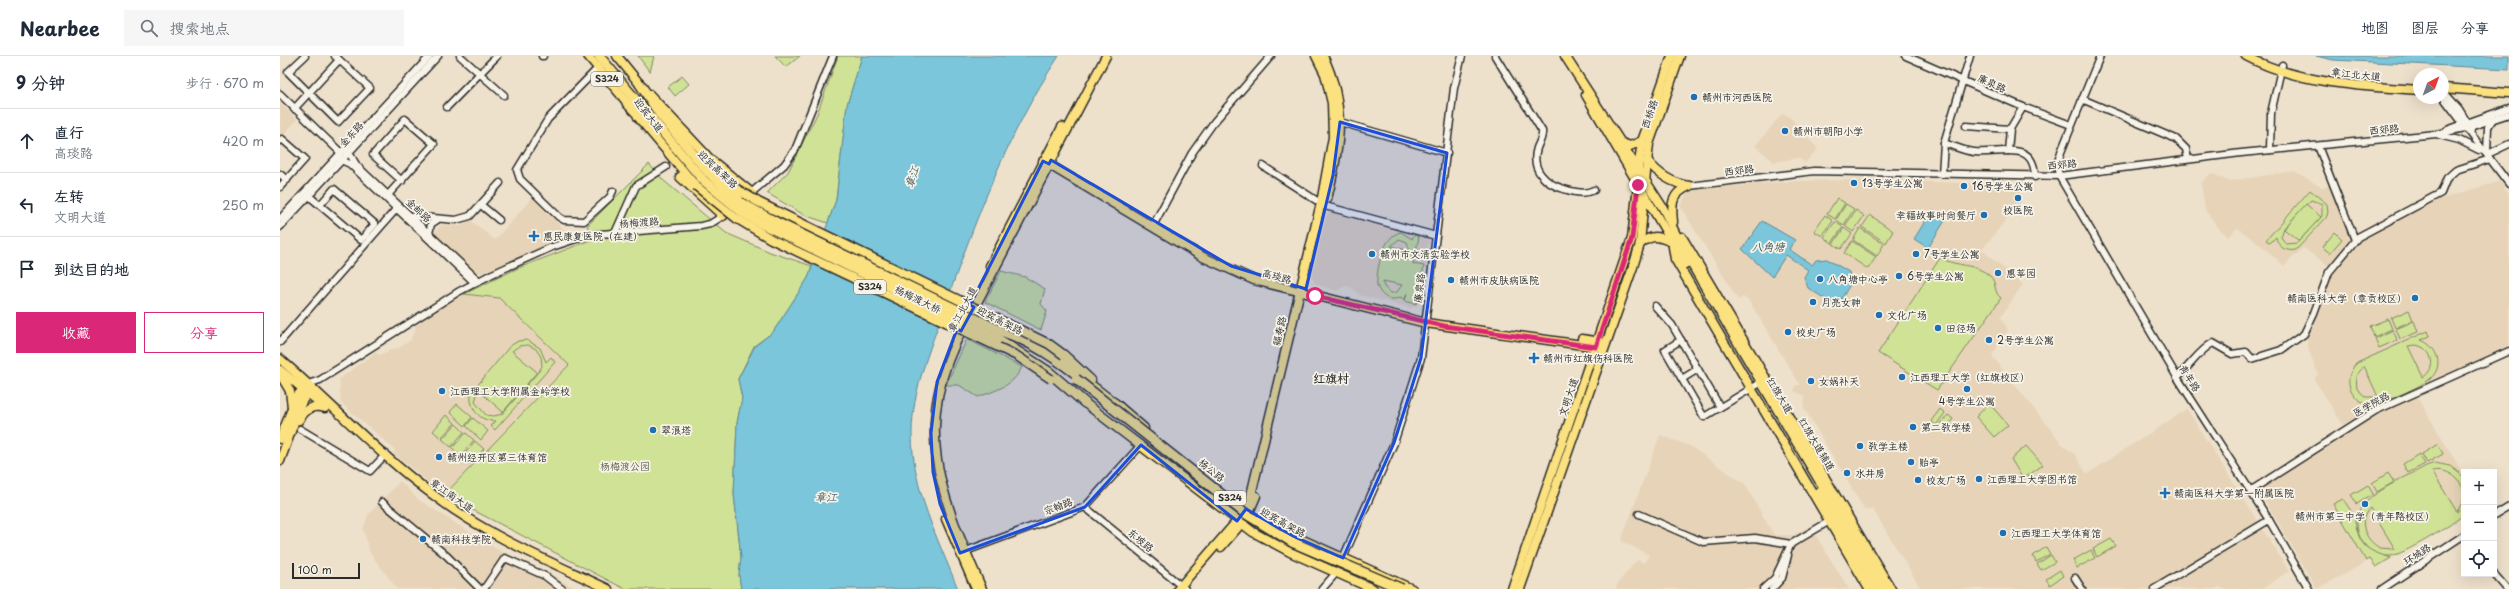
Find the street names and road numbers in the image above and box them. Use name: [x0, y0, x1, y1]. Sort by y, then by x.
street label: 章江北大道: [2330, 63, 2382, 84]
street label: 廉泉路: [1975, 70, 2009, 95]
road number: S324: [591, 72, 623, 86]
street label: 迎宾大道: [631, 94, 668, 135]
street label: 西桥路: [1637, 97, 1661, 130]
street label: 金东路: [335, 118, 366, 150]
street label: 西郊路: [2368, 119, 2400, 138]
street label: 迎宾高架路: [695, 146, 742, 191]
street label: 西郊路: [2046, 155, 2078, 172]
street label: 西郊路: [1723, 160, 1755, 179]
street label: 金邮路: [403, 194, 435, 225]
street label: 杨梅渡路: [618, 213, 659, 230]
street label: 高琰路: [1261, 264, 1294, 287]
street label: 廉泉路: [1409, 272, 1428, 304]
road number: S324: [854, 280, 886, 294]
street label: 杨梅渡大桥: [892, 281, 944, 316]
street label: 章江北大道: [943, 283, 980, 334]
street label: 迎宾高架路: [975, 302, 1026, 338]
street label: 福寿路: [1268, 315, 1289, 347]
street label: 青年路: [2176, 361, 2205, 394]
street label: 红旗大道: [1764, 374, 1797, 416]
street label: 文明大道: [1554, 375, 1581, 418]
street label: 医学院路: [2350, 387, 2392, 420]
street label: 红旗大道辅道: [1796, 414, 1839, 473]
street label: 杨公路: [1196, 454, 1229, 485]
street label: 章江南大道: [428, 474, 477, 515]
road number: S324: [1214, 491, 1246, 505]
street label: 宗翰路: [1041, 493, 1075, 518]
street label: 迎宾高架路: [1258, 503, 1309, 540]
street label: 东坡路: [1125, 524, 1158, 555]
street label: 环城路: [2400, 539, 2433, 568]

